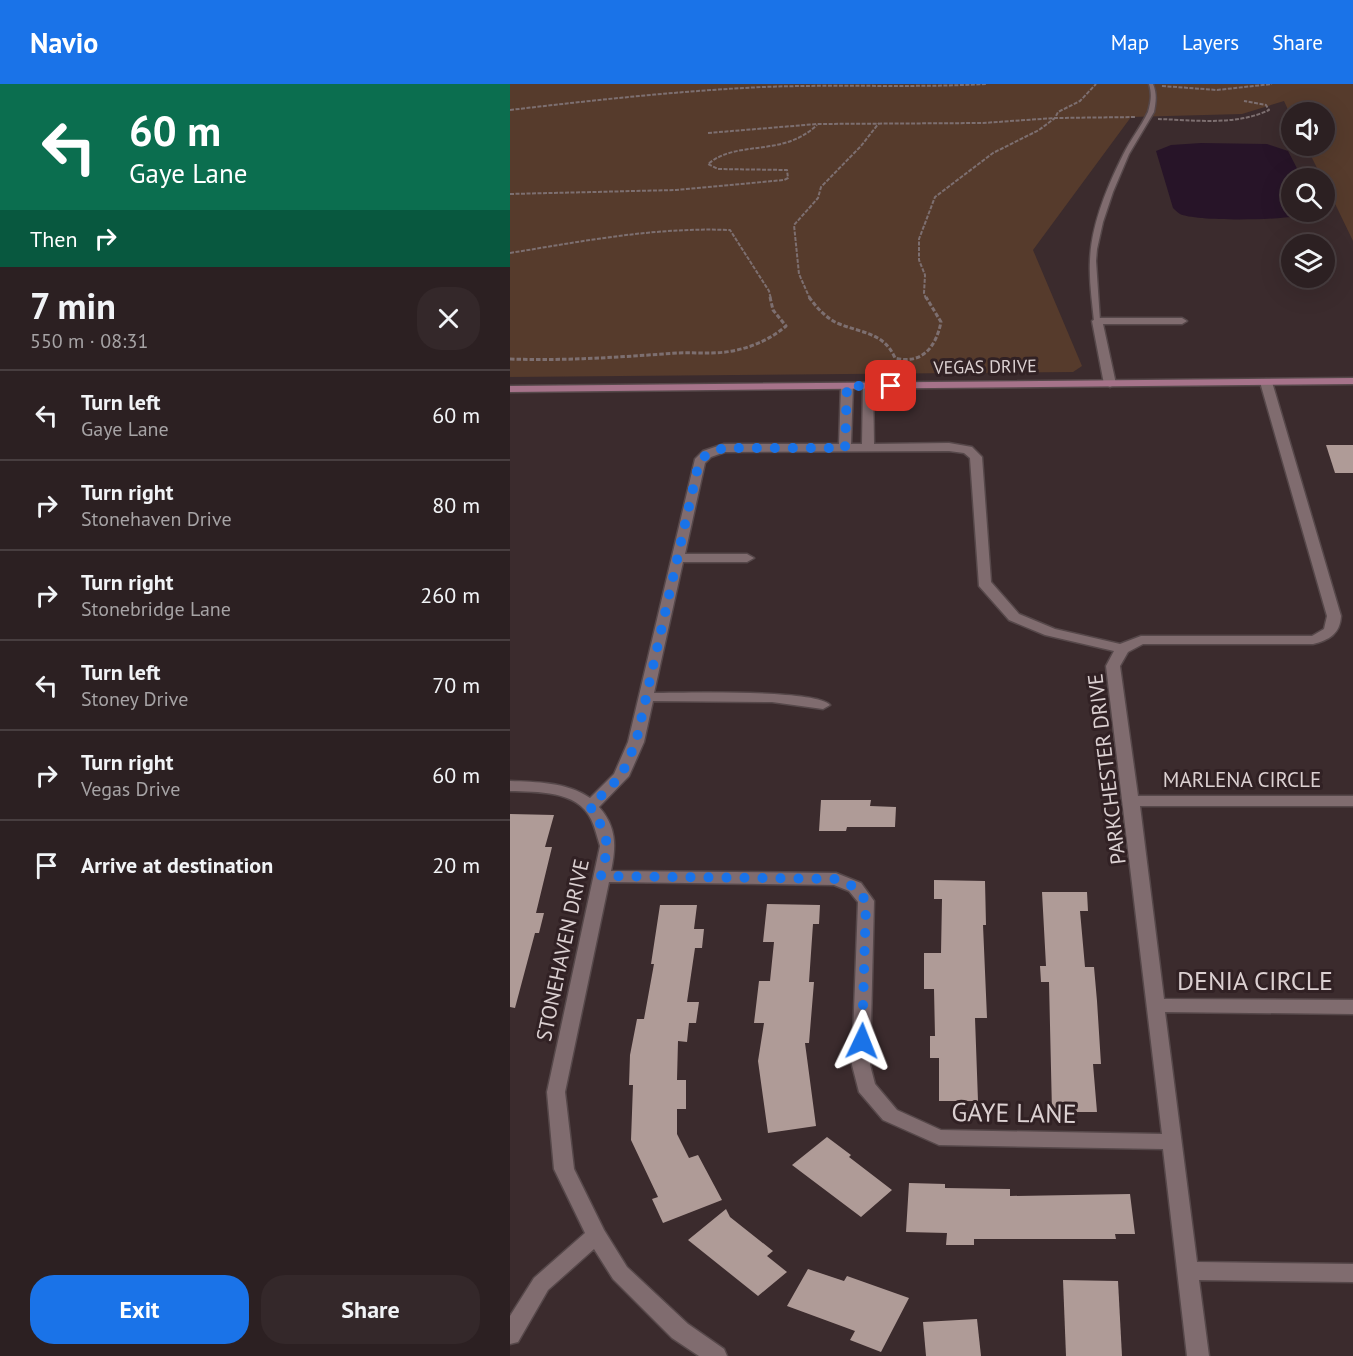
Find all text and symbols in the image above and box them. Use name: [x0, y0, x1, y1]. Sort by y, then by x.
text: Navio: [30, 24, 98, 61]
text: Map: [1111, 29, 1149, 56]
text: Layers: [1182, 29, 1239, 56]
text: Share: [1272, 29, 1323, 56]
map controls: [1281, 102, 1335, 288]
button: sound: [1281, 102, 1335, 156]
text: 60 m: [129, 103, 221, 158]
icon: left: [30, 108, 108, 186]
text: Gaye Lane: [129, 156, 247, 190]
button: search: [1281, 168, 1335, 222]
icon: right: [89, 222, 122, 255]
text: Then: [30, 225, 77, 253]
button: layers: [1281, 234, 1335, 288]
text: 7 min: [30, 282, 116, 329]
button: close: [417, 287, 480, 350]
text: 550 m · 08:31: [30, 328, 148, 354]
street label: VEGAS DRIVE: [932, 354, 1037, 379]
pin: [865, 360, 916, 411]
icon: arrive: [874, 369, 907, 402]
text: Turn left: [81, 388, 161, 416]
icon: left: [30, 399, 63, 432]
text: 60 m: [432, 401, 480, 429]
text: Gaye Lane: [81, 416, 169, 442]
text: Turn right: [81, 478, 173, 506]
icon: right: [30, 489, 63, 522]
text: 80 m: [432, 491, 480, 519]
text: Stonehaven Drive: [81, 506, 232, 532]
text: Turn right: [81, 568, 173, 596]
icon: right: [30, 579, 63, 612]
text: 260 m: [420, 581, 480, 609]
text: Stonebridge Lane: [81, 596, 231, 622]
text: Turn left: [81, 658, 161, 686]
icon: left: [30, 669, 63, 702]
text: 70 m: [432, 671, 480, 699]
street label: PARKCHESTER DRIVE: [1081, 672, 1132, 866]
text: Stoney Drive: [81, 686, 188, 712]
text: Turn right: [81, 748, 173, 776]
icon: right: [30, 759, 63, 792]
text: 60 m: [432, 761, 480, 789]
street label: MARLENA CIRCLE: [1163, 766, 1321, 793]
text: Vegas Drive: [81, 776, 180, 802]
icon: arrive: [30, 849, 63, 882]
text: Arrive at destination: [81, 851, 273, 879]
text: 20 m: [432, 851, 480, 879]
street label: STONEHAVEN DRIVE: [530, 856, 595, 1043]
street label: DENIA CIRCLE: [1177, 964, 1333, 997]
position arrow: [830, 1009, 894, 1073]
street label: GAYE LANE: [951, 1095, 1077, 1130]
button: Exit: [30, 1275, 249, 1344]
button: Share: [261, 1275, 480, 1344]

